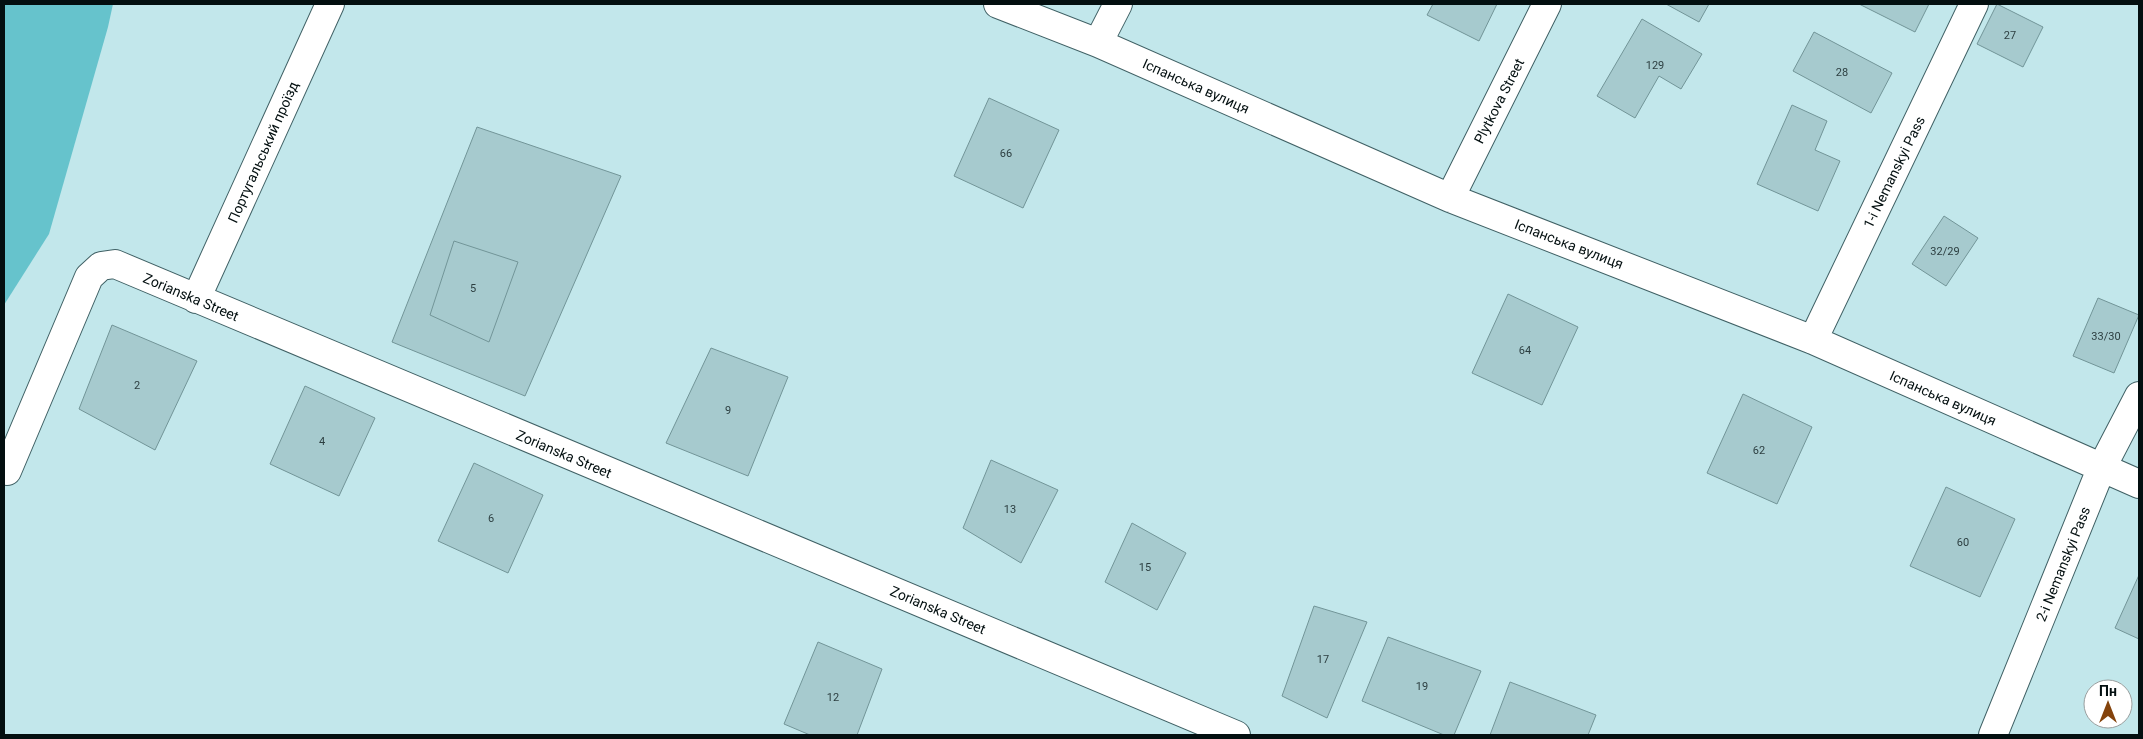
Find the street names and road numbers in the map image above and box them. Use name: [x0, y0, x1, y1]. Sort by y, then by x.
street label: Іспанська вулиця: [1140, 55, 1252, 117]
street label: Plytkova Street: [1471, 56, 1527, 146]
street label: Португальський проїзд: [225, 78, 302, 225]
street label: 1-i Nemanskyi Pass: [1860, 114, 1928, 230]
street label: Іспанська вулиця: [1512, 216, 1626, 272]
street label: Zorianska Street: [141, 270, 241, 324]
street label: Іспанська вулиця: [1887, 367, 1999, 429]
street label: Zorianska Street: [514, 427, 614, 481]
street label: 2-i Nemanskyi Pass: [2033, 504, 2093, 624]
street label: Zorianska Street: [888, 583, 988, 637]

